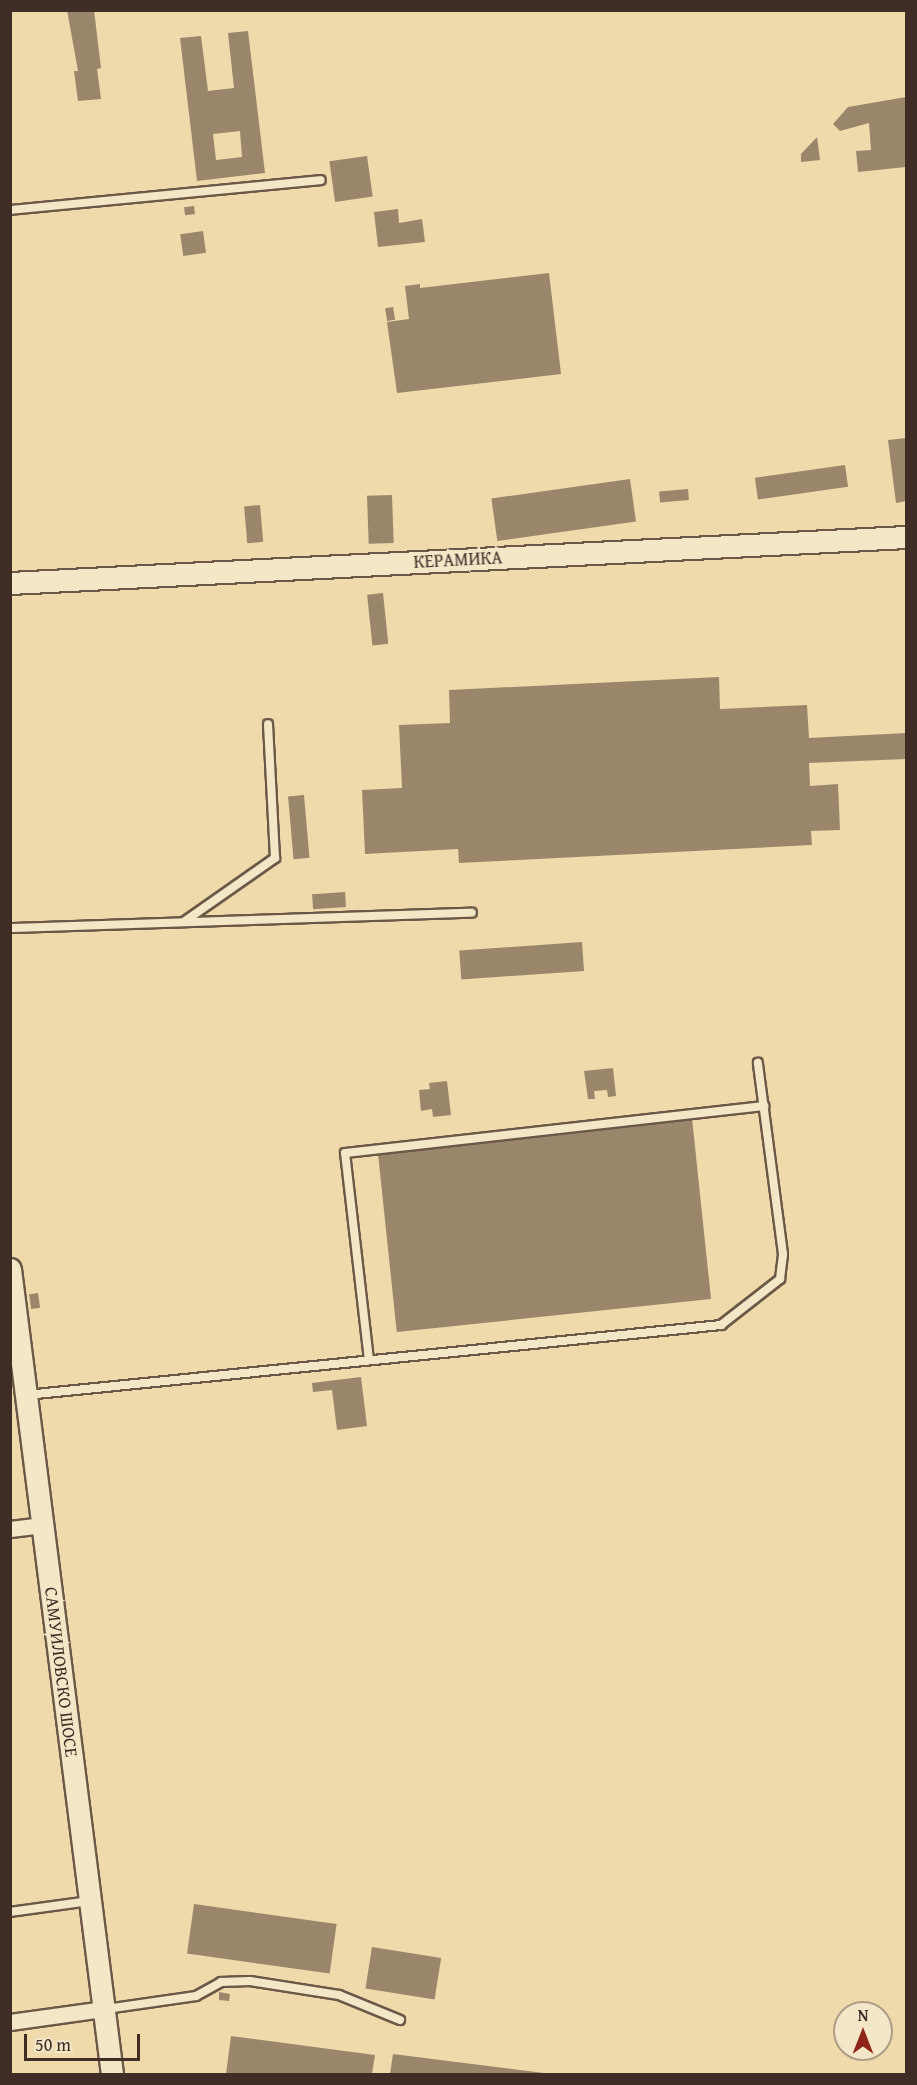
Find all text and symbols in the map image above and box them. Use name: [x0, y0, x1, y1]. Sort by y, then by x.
street label: КЕРАМИКА: [413, 547, 503, 573]
street label: САМУИЛОВСКО ШОСЕ: [40, 1586, 82, 1758]
north arrow: [833, 2001, 893, 2061]
text: N: [858, 2003, 868, 2027]
scale bar: [27, 2022, 142, 2060]
text: 50 m: [35, 2031, 71, 2058]

